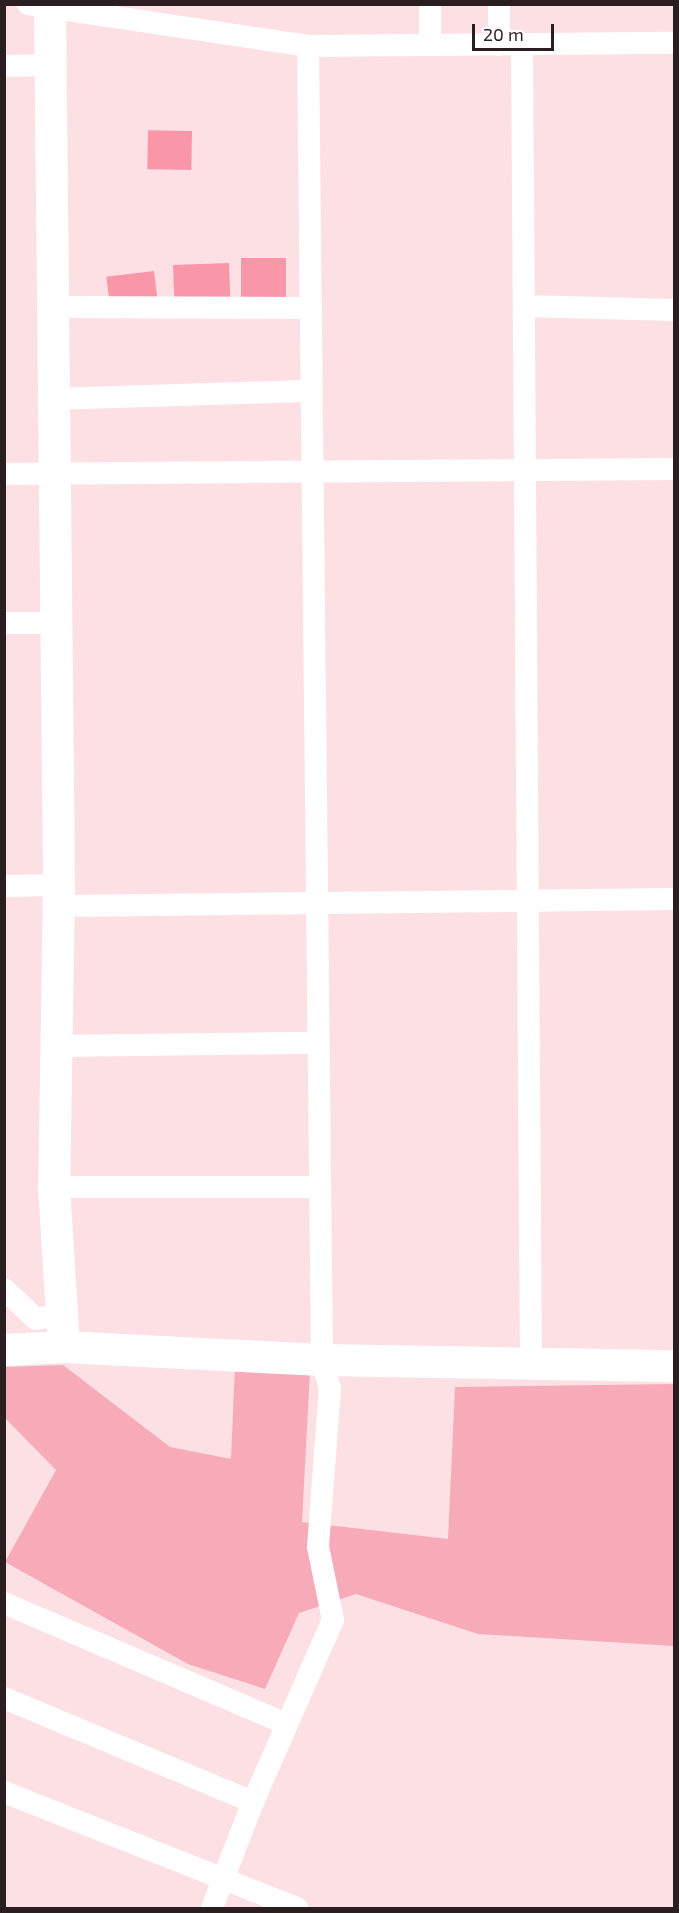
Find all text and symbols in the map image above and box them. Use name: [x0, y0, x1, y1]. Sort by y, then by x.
scale bar: [475, 12, 558, 50]
text: 20 m: [483, 23, 524, 45]

